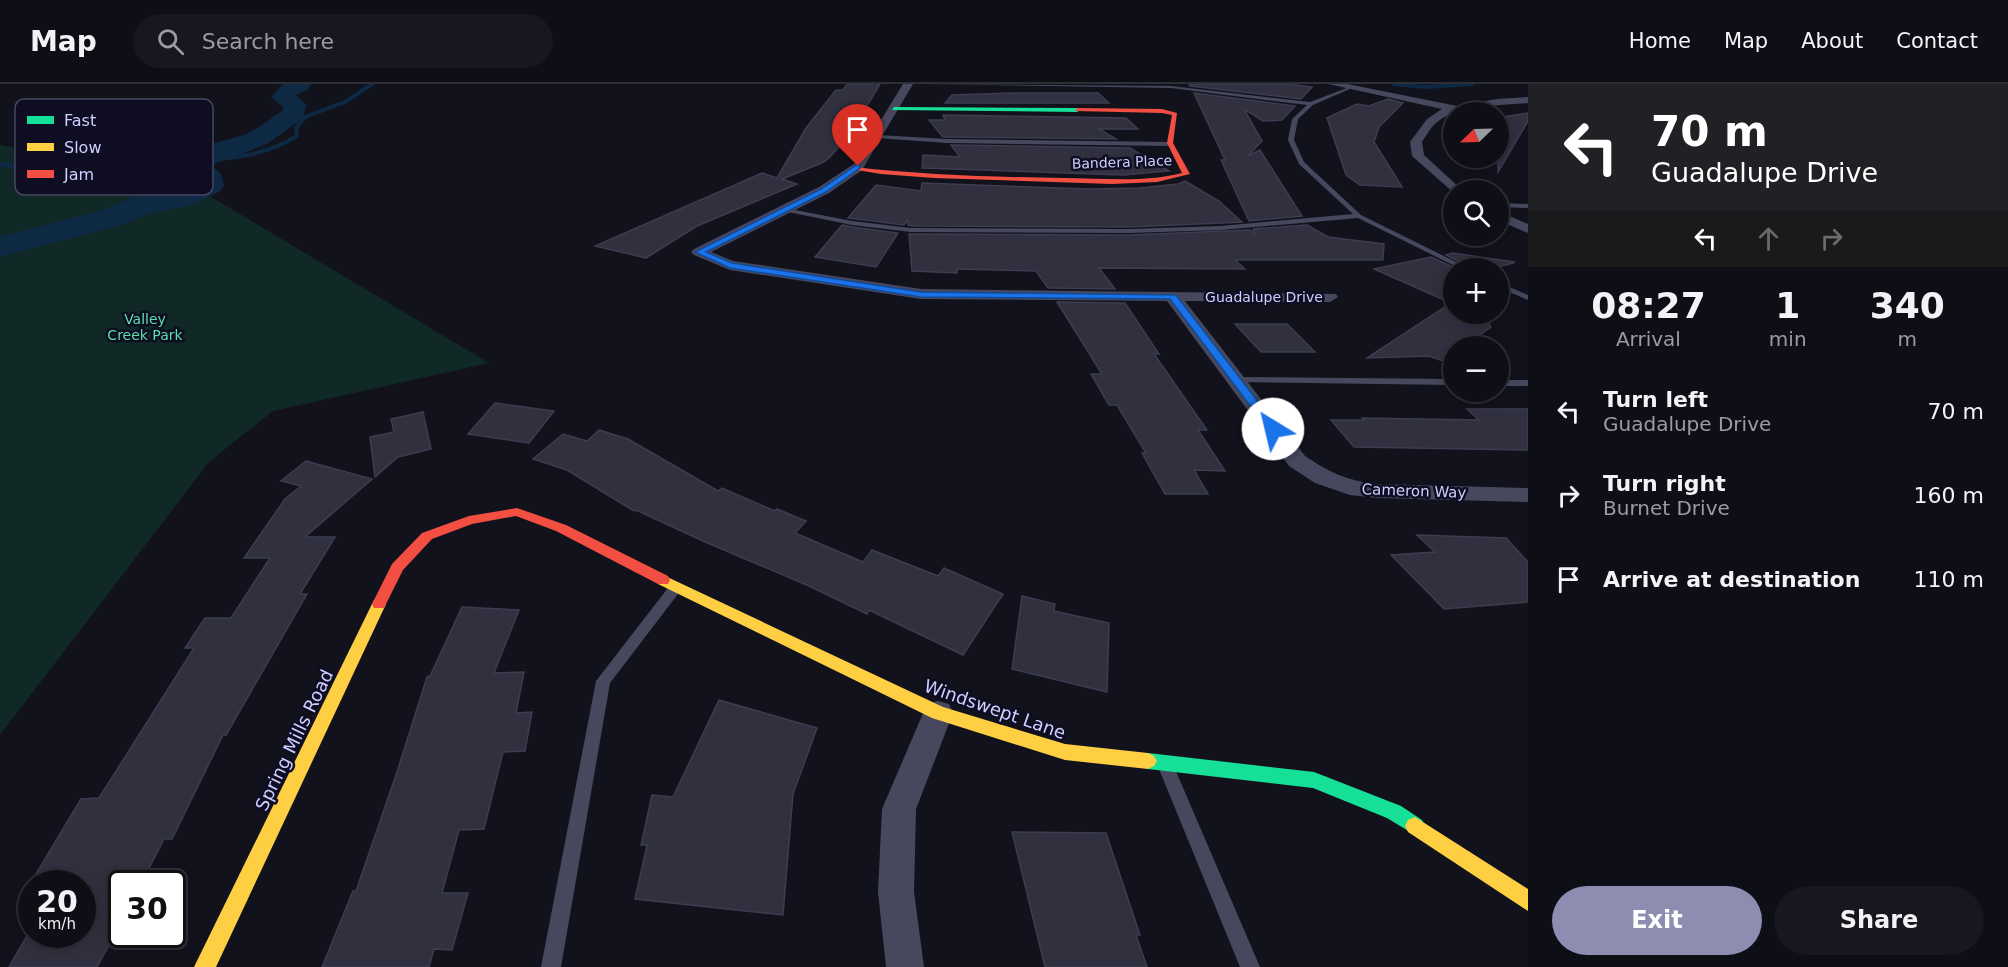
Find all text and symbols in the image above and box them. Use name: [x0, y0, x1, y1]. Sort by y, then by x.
search box: [133, 14, 553, 68]
text: Map: [30, 25, 97, 58]
icon: search: [154, 25, 187, 58]
text: Search here: [202, 29, 334, 54]
text: Home: [1629, 29, 1691, 53]
text: Map: [1724, 29, 1768, 53]
text: About: [1801, 29, 1863, 53]
text: Contact: [1896, 29, 1978, 53]
legend: [15, 99, 213, 195]
north arrow: [1443, 102, 1509, 168]
map controls: [1443, 102, 1509, 402]
pin: [832, 104, 883, 166]
text: 70 m: [1651, 107, 1768, 156]
icon: left: [1552, 108, 1630, 186]
text: Fast: [64, 111, 96, 130]
icon: arrive: [841, 113, 874, 146]
text: Slow: [64, 138, 101, 157]
street label: Bandera Place: [1071, 152, 1173, 172]
text: Guadalupe Drive: [1651, 157, 1878, 188]
text: Jam: [63, 165, 94, 184]
button: search: [1443, 180, 1509, 246]
icon: left: [1689, 222, 1722, 255]
icon: ahead: [1752, 222, 1785, 255]
icon: right: [1815, 222, 1848, 255]
button: +: [1443, 258, 1509, 324]
text: 08:27: [1591, 285, 1706, 326]
text: 1: [1775, 285, 1800, 326]
text: 340: [1870, 285, 1945, 326]
street label: Guadalupe Drive: [1205, 289, 1323, 305]
park label: Valley Creek Park: [107, 311, 184, 343]
text: Arrival: [1616, 327, 1681, 351]
text: min: [1769, 327, 1807, 351]
text: m: [1898, 327, 1917, 351]
button: −: [1443, 336, 1509, 402]
text: Turn left: [1603, 387, 1708, 412]
icon: left: [1552, 395, 1585, 428]
position arrow: [1241, 397, 1305, 461]
text: 70 m: [1928, 399, 1984, 424]
text: Guadalupe Drive: [1603, 412, 1771, 436]
text: Turn right: [1603, 471, 1726, 496]
icon: right: [1552, 479, 1585, 512]
street label: Cameron Way: [1361, 480, 1467, 502]
text: 160 m: [1914, 483, 1984, 508]
text: Burnet Drive: [1603, 496, 1730, 520]
icon: arrive: [1552, 563, 1585, 596]
text: Arrive at destination: [1603, 567, 1860, 592]
text: 110 m: [1914, 567, 1984, 592]
street label: Spring Mills Road: [251, 666, 337, 814]
street label: Windswept Lane: [922, 675, 1068, 743]
speed limit sign: 30: [108, 870, 186, 948]
text: 20: [36, 884, 78, 919]
button: Exit: [1552, 886, 1762, 955]
button: Share: [1774, 886, 1984, 955]
text: km/h: [38, 915, 76, 933]

